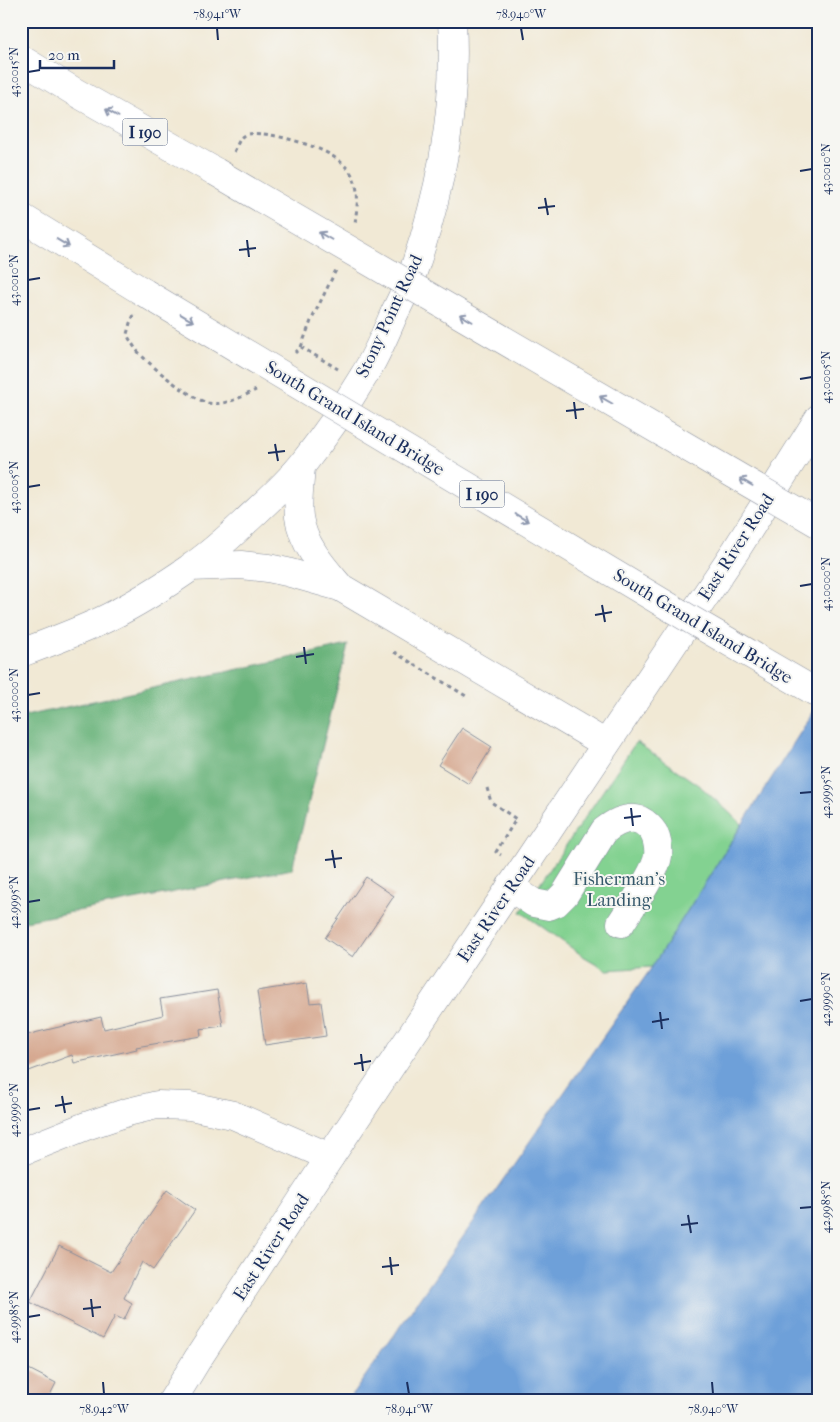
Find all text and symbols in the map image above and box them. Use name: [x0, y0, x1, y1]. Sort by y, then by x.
text: 78.941°W: [193, 7, 242, 21]
text: 78.940°W: [496, 7, 547, 21]
scale bar: [40, 38, 114, 70]
text: 20 m: [48, 46, 80, 64]
text: 43.0015°N: [7, 47, 21, 97]
one-way arrow: [106, 107, 120, 117]
road number: I 190: [122, 118, 168, 146]
text: 43.0010°N: [819, 143, 833, 195]
one-way arrow: [319, 230, 333, 240]
one-way arrow: [55, 238, 69, 248]
street label: Stony Point Road: [352, 251, 427, 381]
text: 43.0010°N: [7, 254, 21, 306]
one-way arrow: [459, 312, 473, 322]
one-way arrow: [180, 313, 194, 323]
text: 43.0005°N: [819, 351, 833, 403]
street label: South Grand Island Bridge: [261, 357, 448, 480]
one-way arrow: [600, 394, 614, 404]
text: 43.0005°N: [7, 461, 21, 513]
one-way arrow: [740, 476, 754, 486]
road number: I 190: [460, 480, 504, 508]
street label: East River Road: [694, 490, 779, 605]
one-way arrow: [514, 514, 528, 524]
text: 43.0000°N: [819, 557, 833, 611]
street label: South Grand Island Bridge: [609, 565, 796, 688]
text: 43.0000°N: [7, 668, 21, 722]
text: 42.9995°N: [819, 766, 833, 818]
street label: East River Road: [453, 852, 540, 966]
park label: Fisherman's Landing: [573, 869, 665, 911]
text: 42.9995°N: [7, 876, 21, 928]
text: 42.9990°N: [819, 972, 833, 1026]
text: 42.9990°N: [7, 1083, 21, 1137]
text: 42.9985°N: [819, 1181, 833, 1233]
street label: East River Road: [229, 1190, 314, 1305]
text: 42.9985°N: [7, 1291, 21, 1343]
text: 78.942°W: [79, 1402, 130, 1416]
text: 78.941°W: [385, 1402, 434, 1416]
text: 78.940°W: [688, 1402, 739, 1416]

